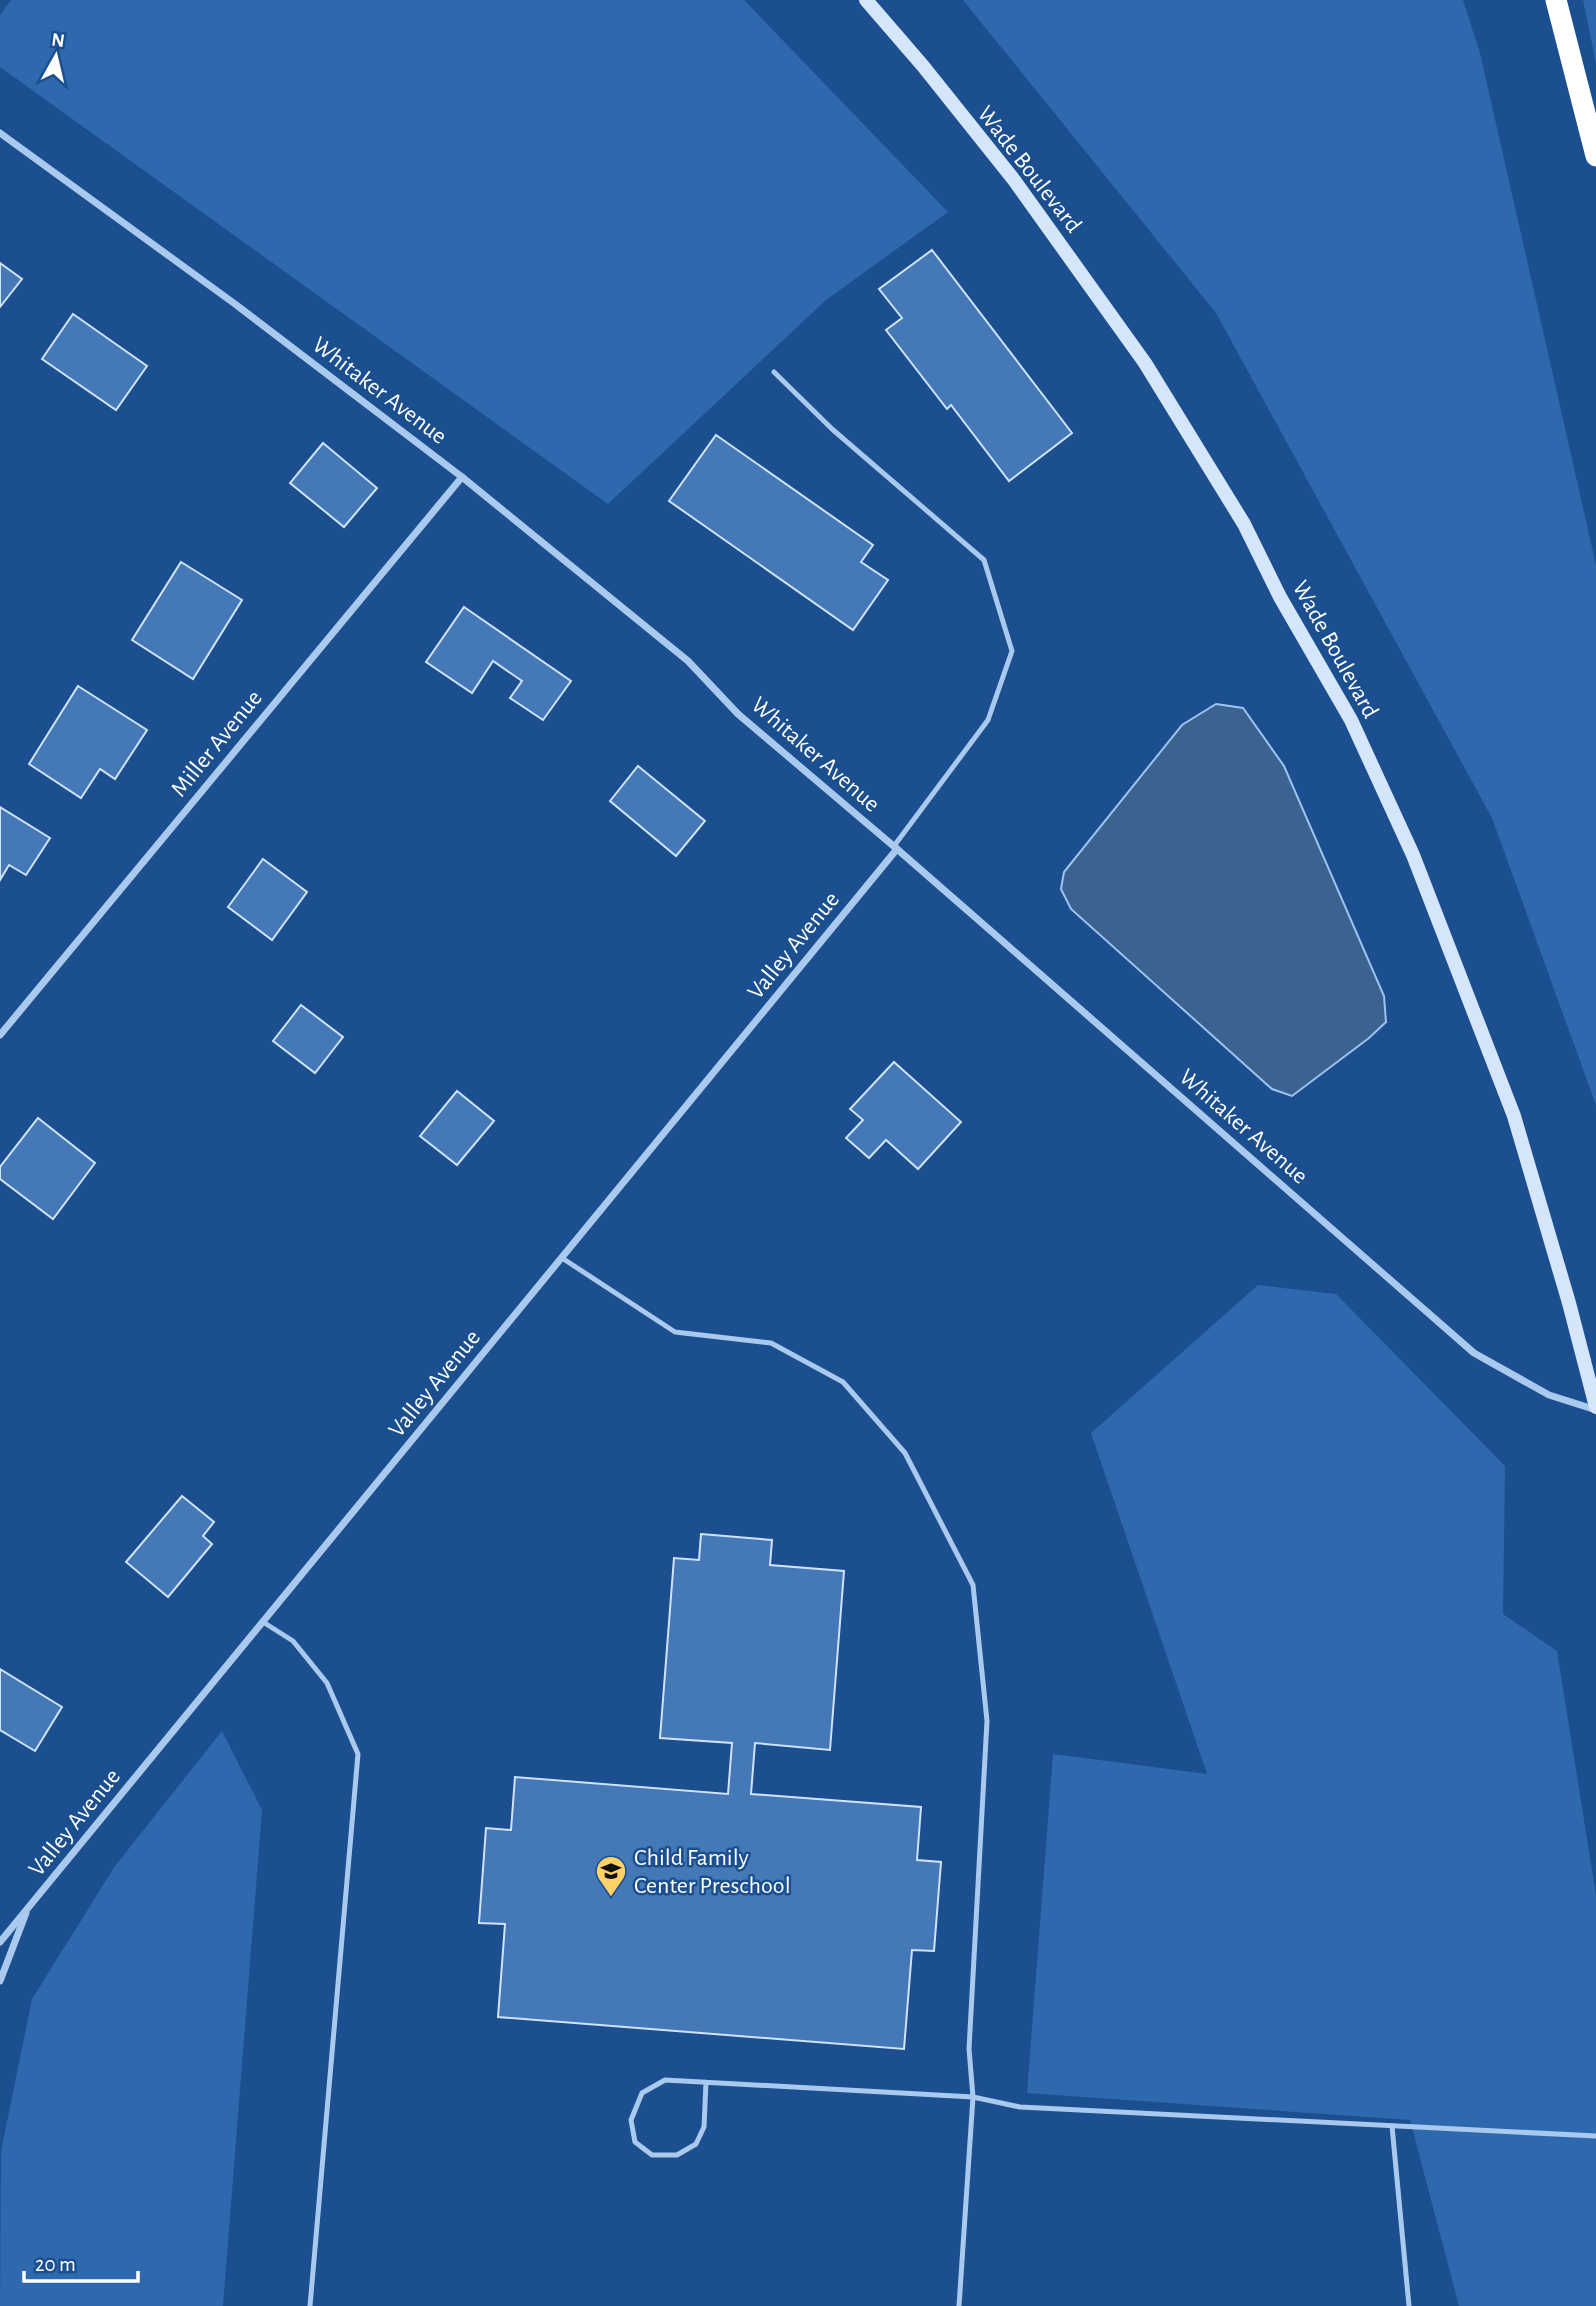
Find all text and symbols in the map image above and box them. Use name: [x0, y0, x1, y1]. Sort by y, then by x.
north arrow: [21, 21, 91, 91]
text: N: [50, 30, 66, 51]
street label: Wade Boulevard: [973, 102, 1086, 237]
street label: Whitaker Avenue: [308, 333, 451, 449]
street label: Wade Boulevard: [1288, 577, 1383, 722]
street label: Miller Avenue: [167, 686, 267, 801]
street label: Whitaker Avenue: [747, 693, 884, 817]
street label: Valley Avenue: [743, 887, 844, 1004]
street label: Whitaker Avenue: [1175, 1065, 1312, 1189]
street label: Valley Avenue: [384, 1325, 485, 1442]
street label: Valley Avenue: [24, 1764, 125, 1881]
place label: Child Family Center Preschool: [634, 1846, 791, 1898]
school or university icon: Child Family Center Preschool: [594, 1854, 628, 1898]
scale bar: [24, 2240, 138, 2284]
text: 20 m: [35, 2254, 76, 2275]

